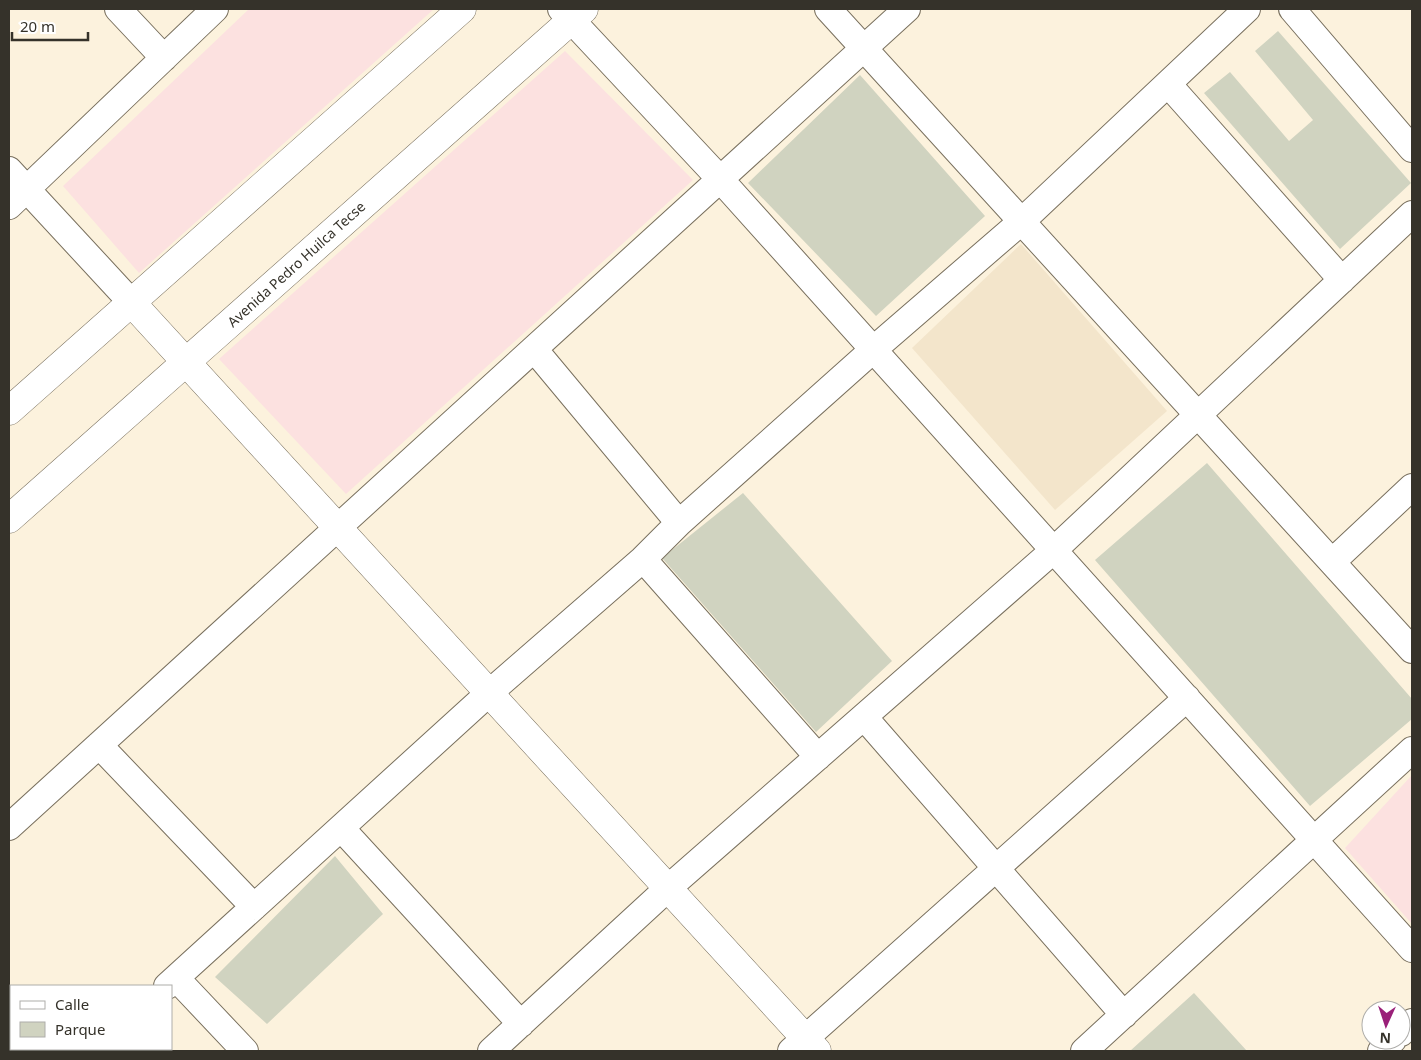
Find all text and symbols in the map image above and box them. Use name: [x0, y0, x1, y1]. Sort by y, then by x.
scale bar: [12, 10, 89, 42]
text: 20 m: [20, 16, 55, 36]
street label: Avenida Pedro Huilca Tecse: [223, 197, 369, 331]
legend: [10, 985, 172, 1050]
text: Calle: [55, 994, 89, 1014]
north arrow: [1361, 1000, 1411, 1050]
text: Parque: [55, 1019, 105, 1039]
text: N: [1379, 1029, 1391, 1048]

